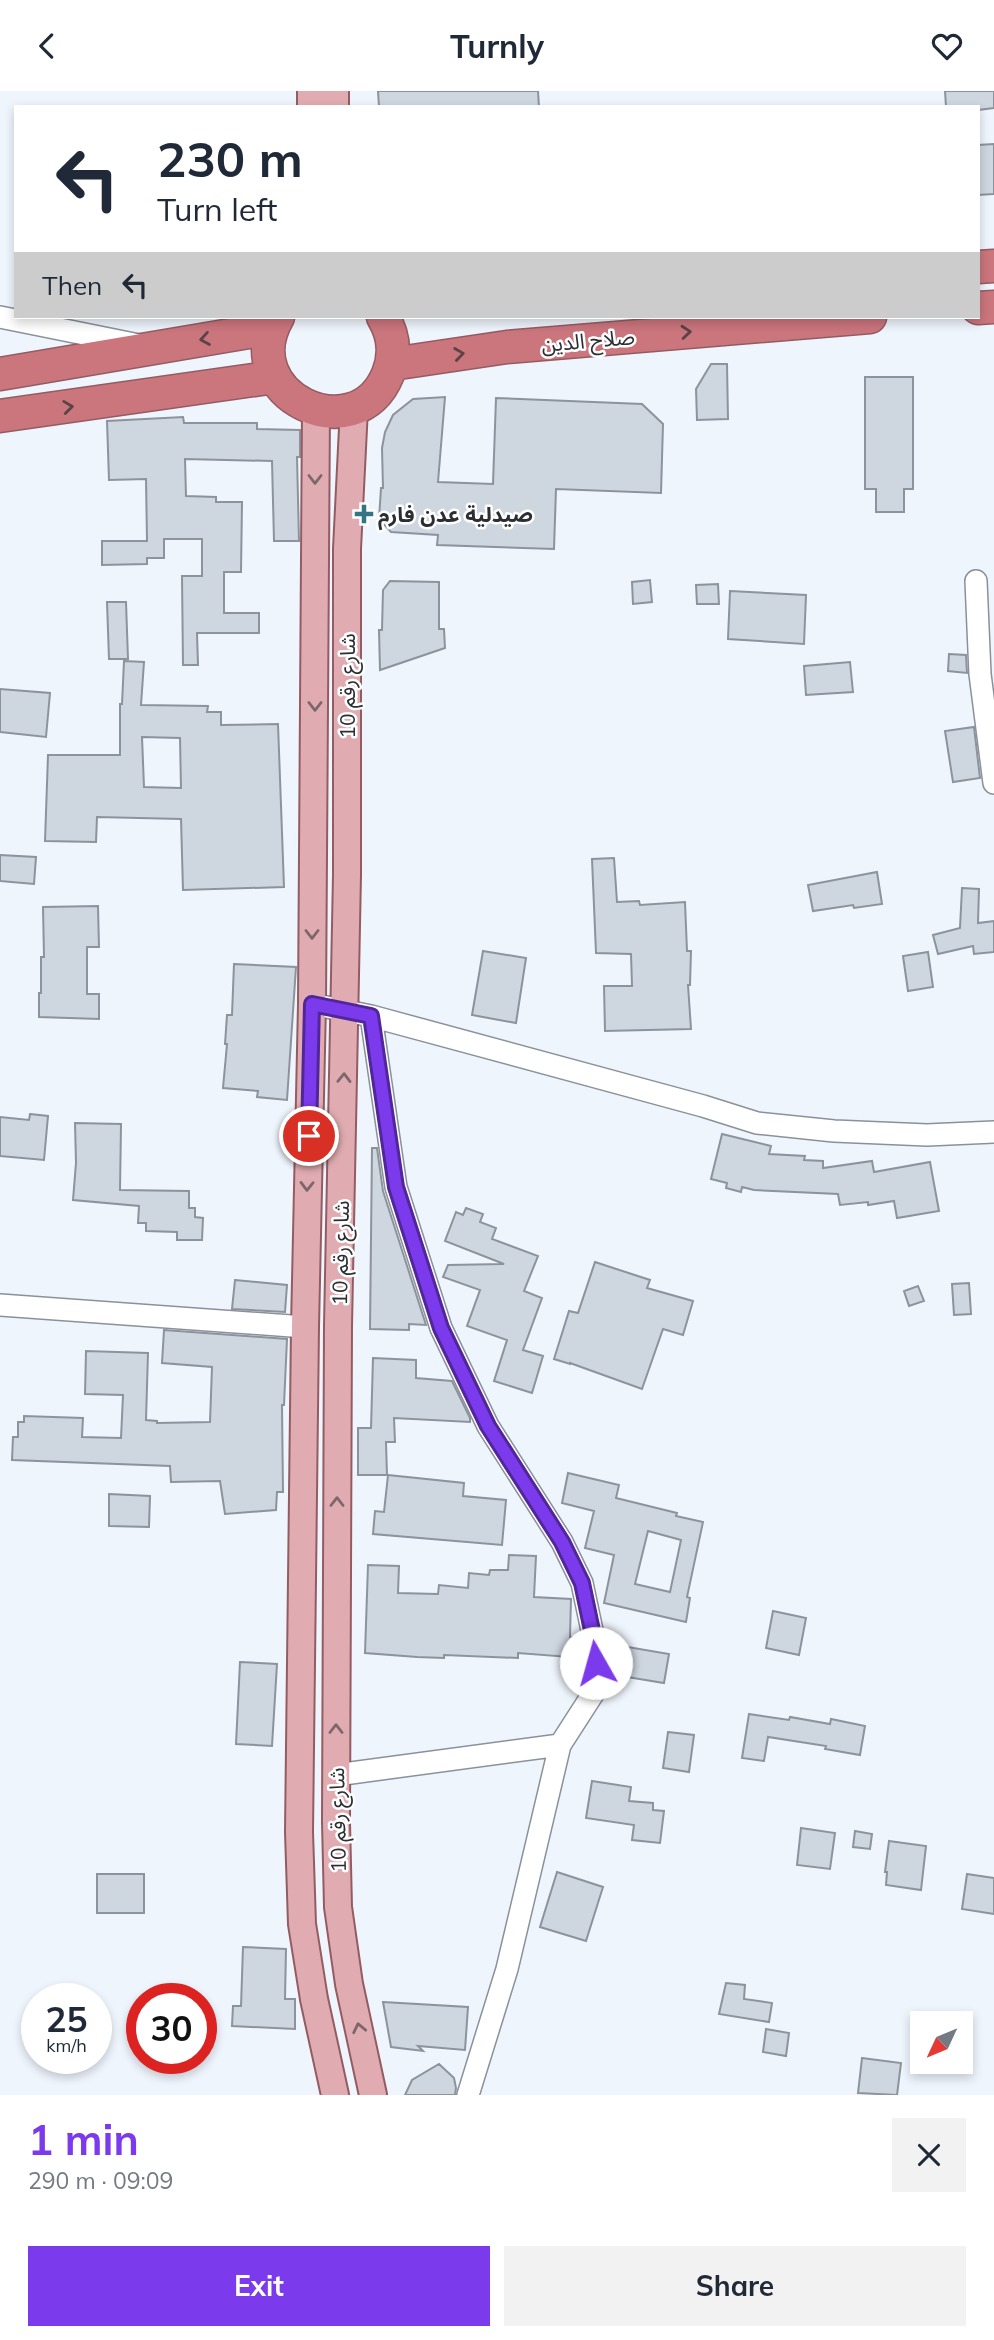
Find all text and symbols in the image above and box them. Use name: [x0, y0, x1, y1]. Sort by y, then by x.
text: Turnly: [450, 26, 544, 66]
icon: back: [28, 27, 66, 65]
icon: heart: [928, 27, 966, 65]
text: 230 m: [157, 128, 303, 189]
icon: left: [42, 133, 133, 224]
text: Turn left: [157, 189, 277, 229]
icon: left: [116, 266, 154, 304]
text: Then: [42, 269, 102, 302]
street label: صلاح الدين: [540, 323, 636, 360]
one-way arrow: [680, 324, 692, 339]
one-way arrow: [199, 331, 211, 346]
one-way arrow: [453, 347, 465, 362]
one-way arrow: [62, 400, 74, 415]
one-way arrow: [307, 474, 323, 484]
place label: صيدلية عدن فارم: [378, 501, 533, 531]
marker: صيدلية عدن فارم: [356, 506, 372, 522]
street label: شارع رقم 10: [334, 633, 363, 739]
one-way arrow: [307, 701, 323, 712]
one-way arrow: [304, 929, 320, 939]
one-way arrow: [336, 1072, 351, 1083]
pin: [279, 1106, 339, 1166]
icon: arrive: [290, 1117, 328, 1155]
one-way arrow: [300, 1180, 315, 1191]
street label: شارع رقم 10: [326, 1200, 357, 1306]
one-way arrow: [329, 1496, 345, 1506]
position arrow: [559, 1626, 633, 1700]
one-way arrow: [328, 1723, 344, 1734]
street label: شارع رقم 10: [323, 1767, 354, 1873]
speed limit sign: 30: [126, 1983, 217, 2074]
text: 25: [45, 1997, 88, 2041]
north arrow: [910, 2011, 973, 2074]
map controls: [910, 2011, 973, 2074]
one-way arrow: [352, 2022, 367, 2034]
text: km/h: [46, 2034, 87, 2057]
text: 1 min: [28, 2113, 139, 2166]
button: close: [892, 2118, 966, 2192]
text: 290 m · 09:09: [28, 2166, 173, 2195]
button: Exit: [28, 2246, 490, 2326]
button: Share: [504, 2246, 966, 2326]

